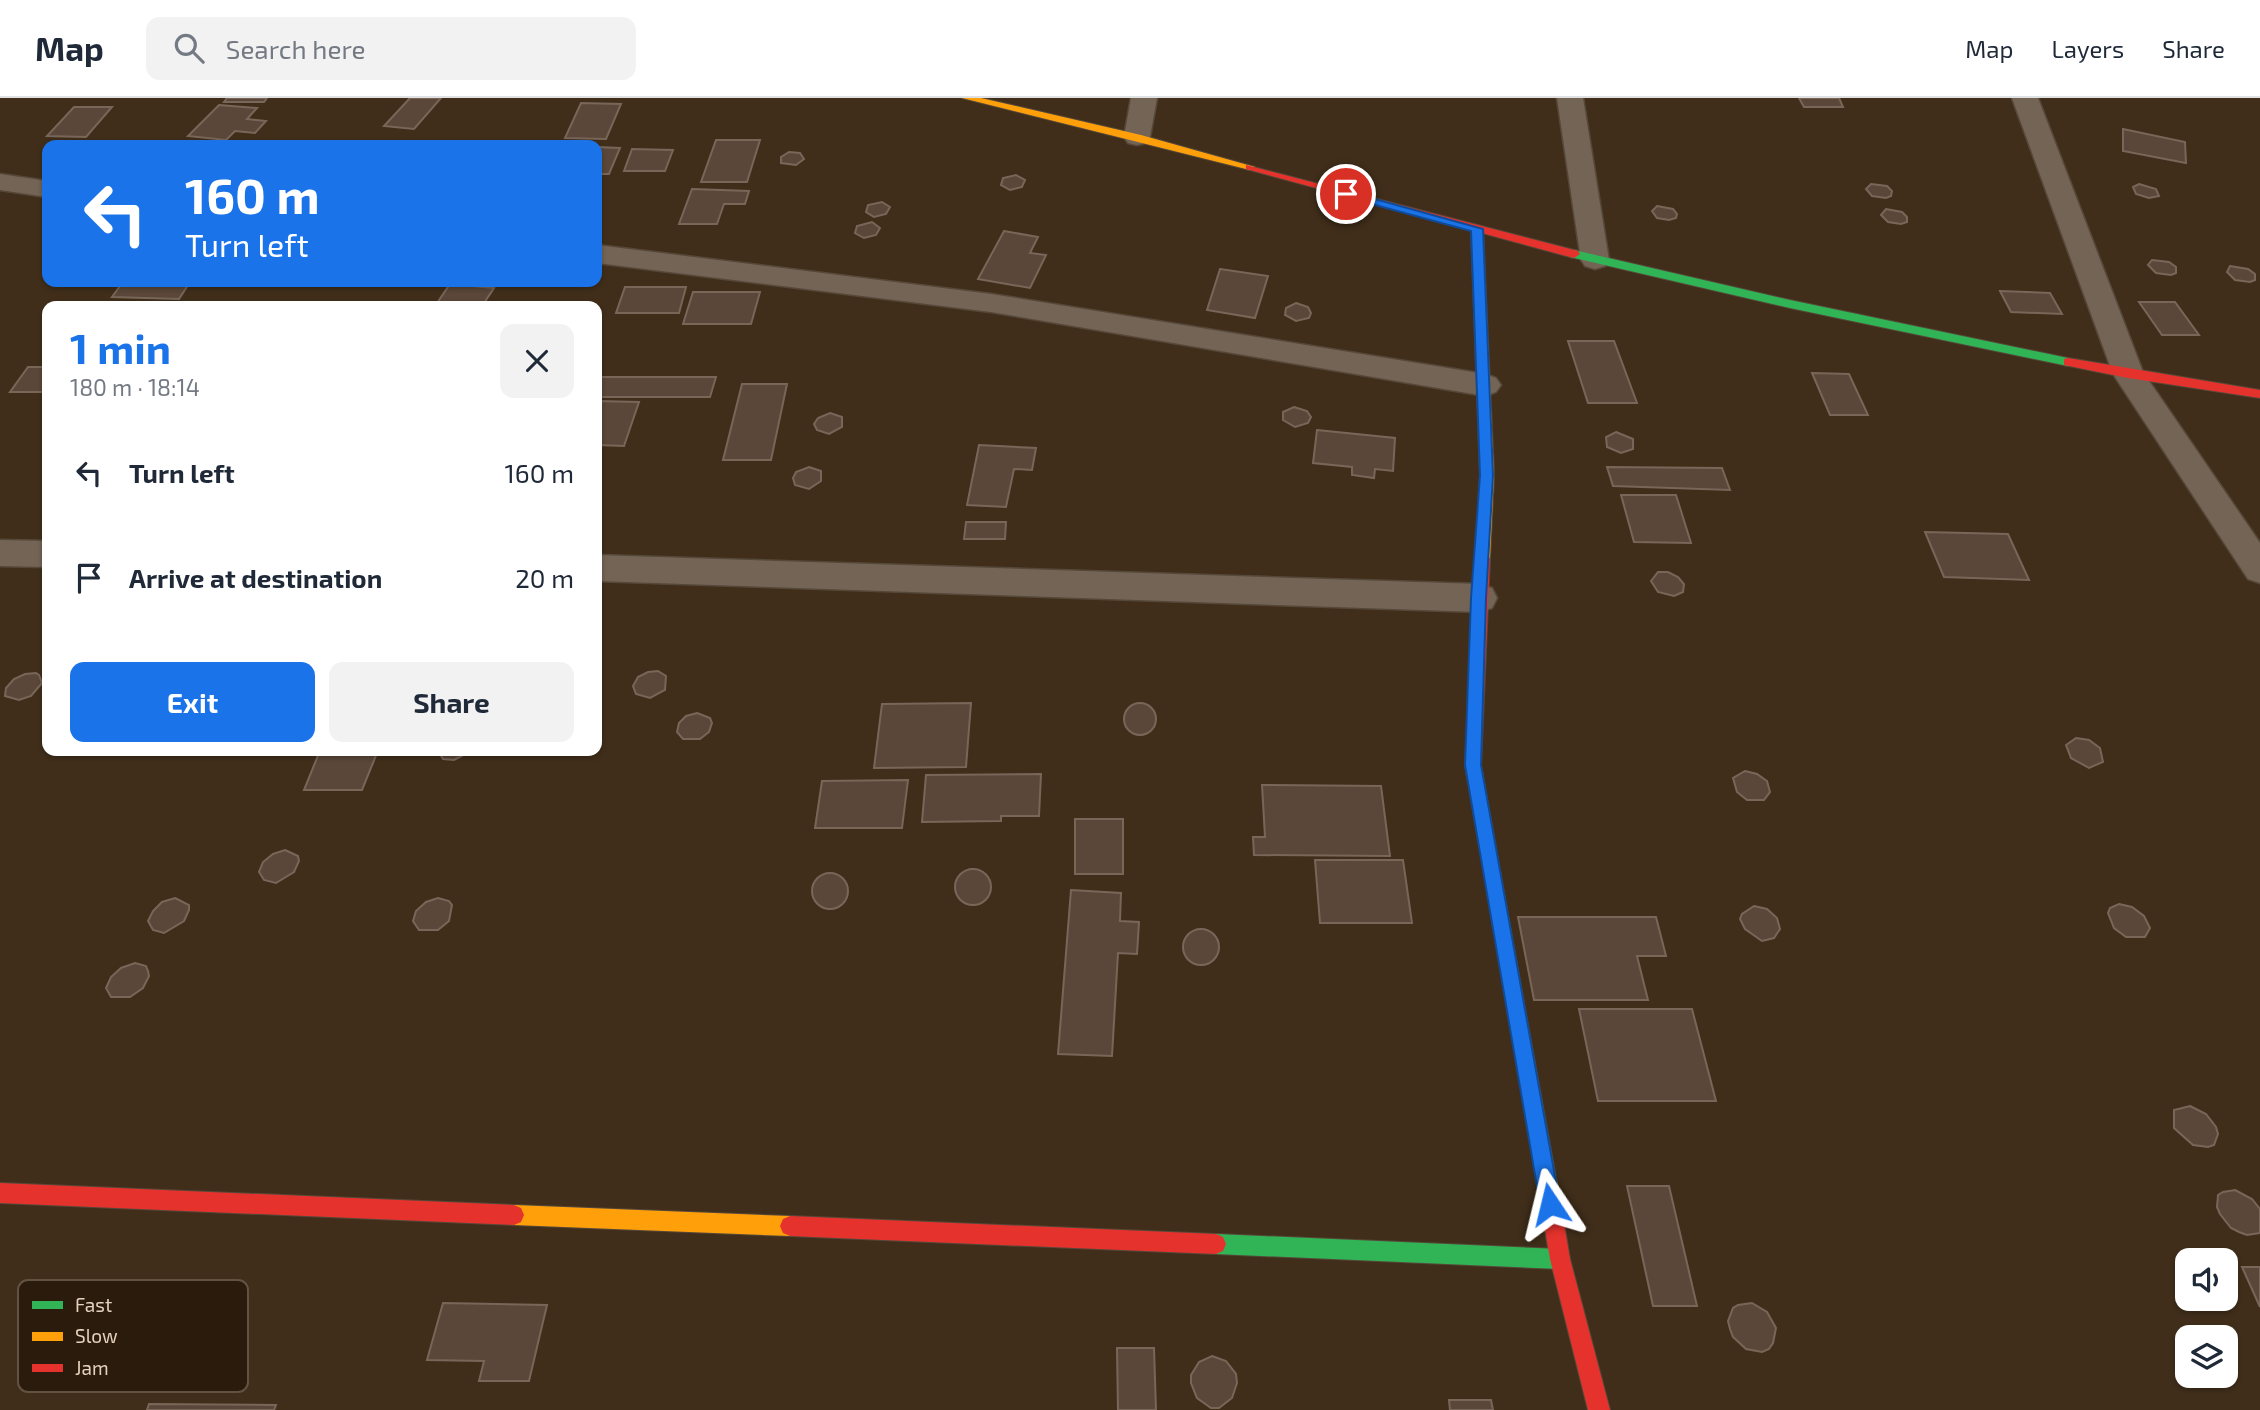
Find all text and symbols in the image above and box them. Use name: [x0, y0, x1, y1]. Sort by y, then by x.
search box: [146, 17, 636, 80]
text: Map: [35, 28, 104, 68]
icon: search: [170, 29, 208, 67]
text: Search here: [226, 33, 365, 64]
text: Map: [1965, 34, 2013, 63]
text: Layers: [2051, 34, 2124, 63]
text: Share: [2162, 34, 2225, 63]
pin: [1316, 164, 1376, 224]
text: 160 m: [185, 165, 320, 224]
icon: left: [70, 168, 161, 259]
icon: arrive: [1327, 175, 1365, 213]
text: Turn left: [185, 225, 309, 263]
text: 1 min: [70, 322, 171, 372]
button: close: [500, 324, 574, 398]
text: 180 m · 18:14: [70, 373, 200, 401]
icon: left: [70, 454, 108, 492]
text: Turn left: [129, 457, 235, 488]
text: 160 m: [505, 457, 574, 488]
icon: arrive: [70, 559, 108, 597]
text: Arrive at destination: [129, 562, 382, 593]
text: 20 m: [515, 562, 574, 593]
button: Exit: [70, 662, 315, 742]
button: Share: [329, 662, 574, 742]
position arrow: [1513, 1167, 1587, 1241]
map controls: [2175, 1248, 2238, 1388]
button: sound: [2175, 1248, 2238, 1311]
legend: [18, 1280, 248, 1392]
text: Fast: [75, 1293, 112, 1316]
text: Slow: [75, 1324, 118, 1347]
button: layers: [2175, 1325, 2238, 1388]
text: Jam: [75, 1356, 109, 1379]

